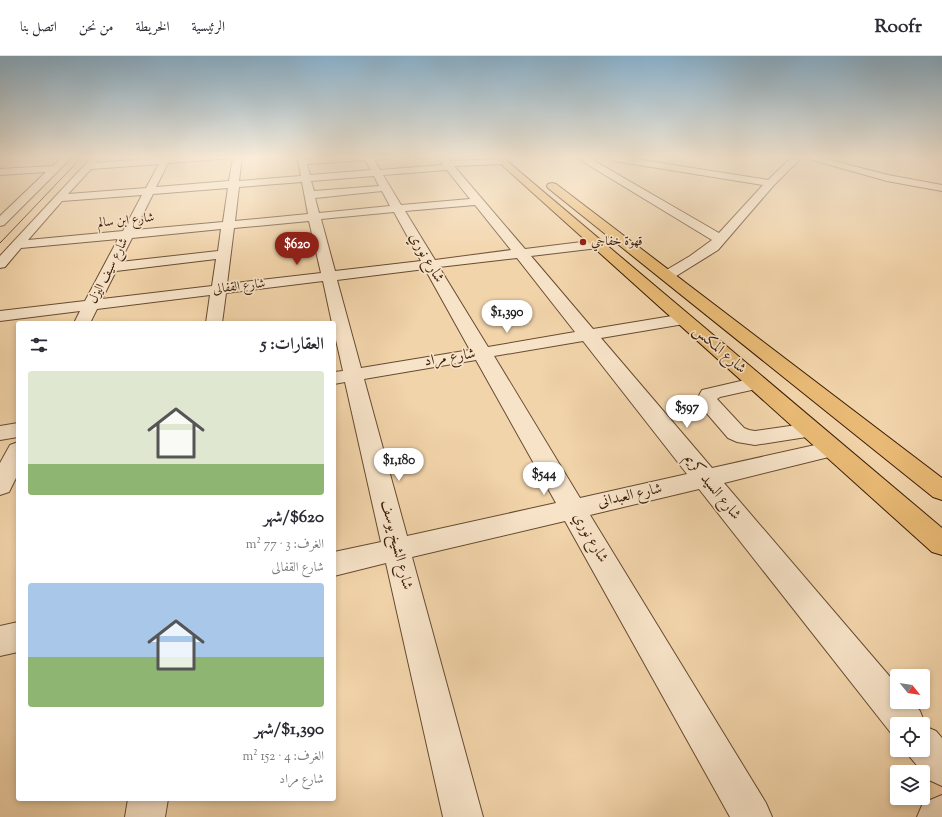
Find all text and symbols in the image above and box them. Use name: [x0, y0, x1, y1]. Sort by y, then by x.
text: Roofr: [874, 14, 922, 41]
text: اتصل بنا: [20, 18, 57, 38]
text: من نحن: [79, 18, 113, 38]
text: الخريطة: [135, 18, 170, 38]
text: الرئيسية: [192, 18, 225, 38]
street label: شارع ابن سالم: [97, 209, 155, 234]
street label: شارع نوري: [402, 229, 449, 287]
pin: $620: [273, 232, 321, 266]
place label: قهوة خفاجي: [591, 233, 643, 252]
street label: شارع سيف اليزل: [85, 235, 134, 308]
text: $620: [284, 236, 310, 254]
marker: قهوة خفاجي: [578, 237, 588, 247]
street label: شارع القفالى: [212, 275, 266, 300]
pin: $1,390: [474, 300, 540, 334]
text: $1,390: [491, 304, 523, 322]
street label: شارع المكس: [687, 321, 750, 380]
text: العقارات: 5: [261, 333, 324, 357]
icon: filters: [28, 334, 50, 356]
street label: شارع مراد: [423, 344, 477, 373]
pin: $597: [663, 395, 711, 429]
icon: home: [140, 397, 212, 469]
text: $597: [675, 399, 699, 417]
pin: $1,180: [366, 448, 432, 482]
street label: شارع السيد كريم: [678, 449, 745, 525]
text: $1,180: [383, 452, 415, 470]
pin: $544: [520, 462, 568, 496]
text: $544: [532, 466, 556, 484]
street label: شارع العبدانى: [596, 478, 665, 515]
street label: شارع الشيخ يوسف: [373, 498, 417, 593]
text: $620/شهر: [263, 506, 324, 530]
street label: شارع نوري: [566, 509, 613, 567]
text: الغرف: 3 · 77 m²: [246, 536, 324, 554]
text: شارع القفالى: [271, 559, 324, 577]
icon: home: [140, 609, 212, 681]
north arrow: [890, 669, 930, 709]
map controls: [890, 669, 930, 805]
button: locate: [890, 717, 930, 757]
text: $1,390/شهر: [254, 718, 324, 742]
text: الغرف: 4 · 152 m²: [242, 748, 324, 766]
button: layers: [890, 765, 930, 805]
text: شارع مراد: [279, 771, 324, 789]

